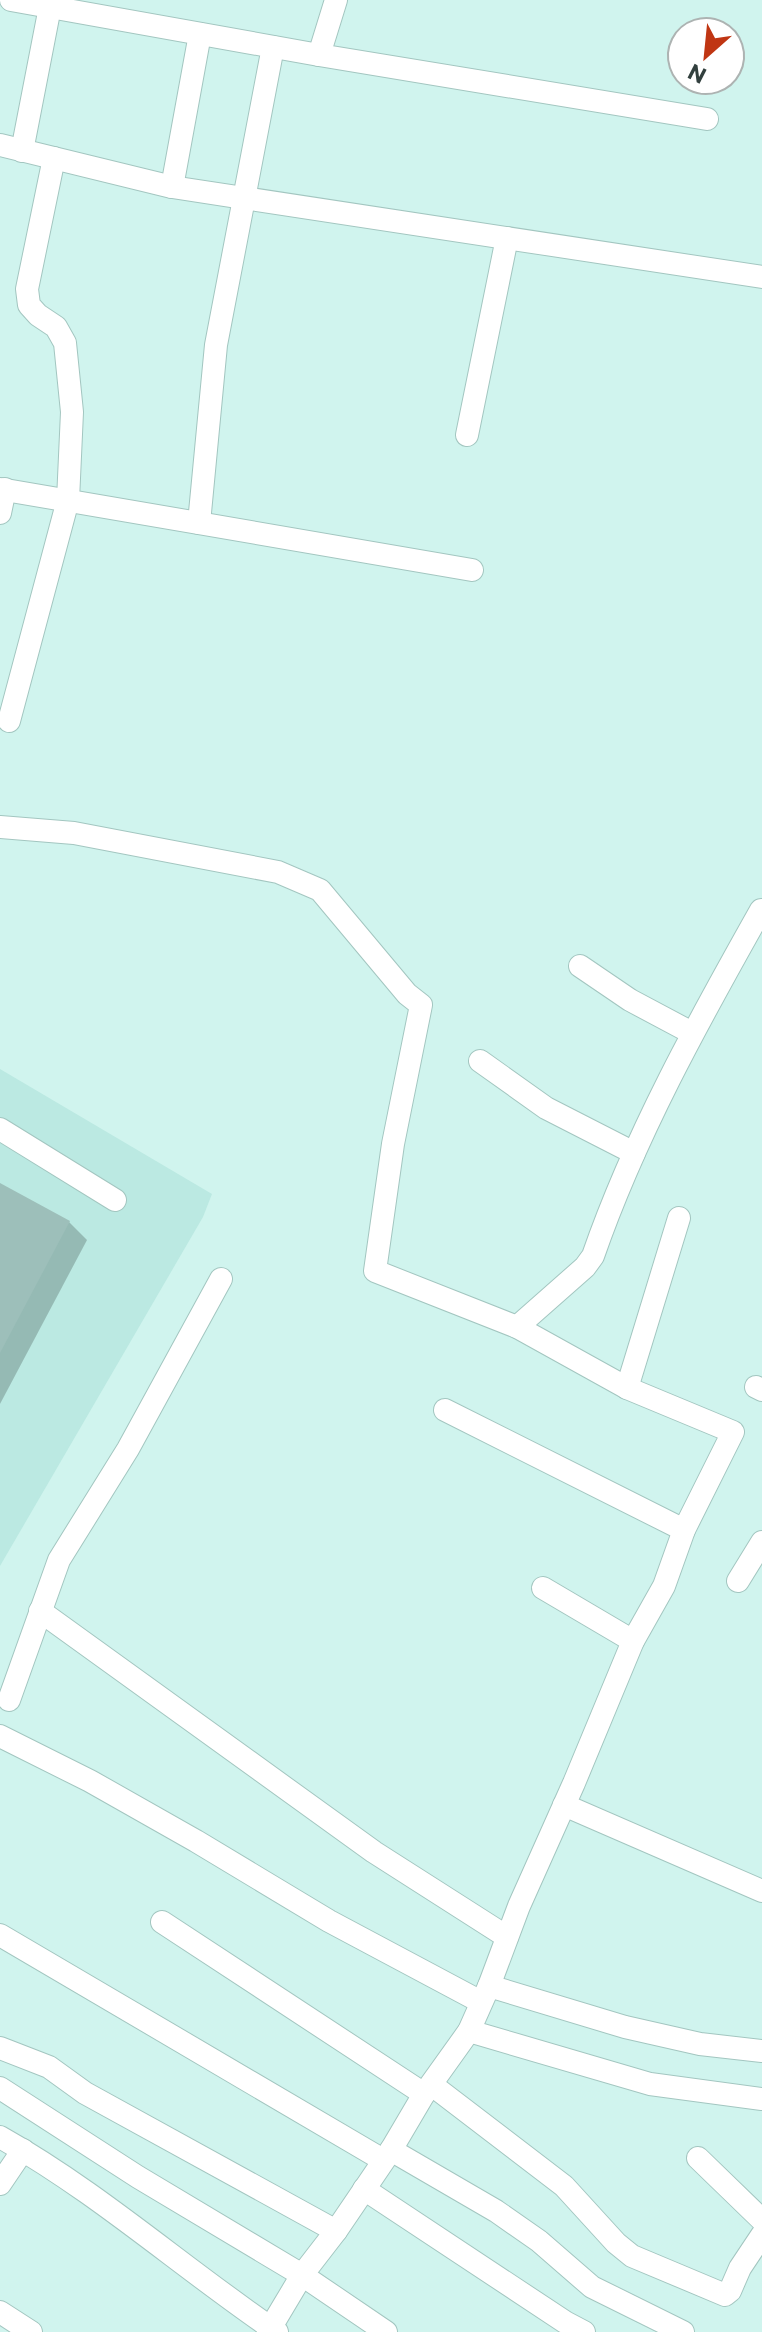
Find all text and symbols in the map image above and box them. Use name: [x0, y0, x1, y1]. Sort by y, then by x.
north arrow: [666, 16, 746, 96]
text: N: [683, 58, 710, 90]

